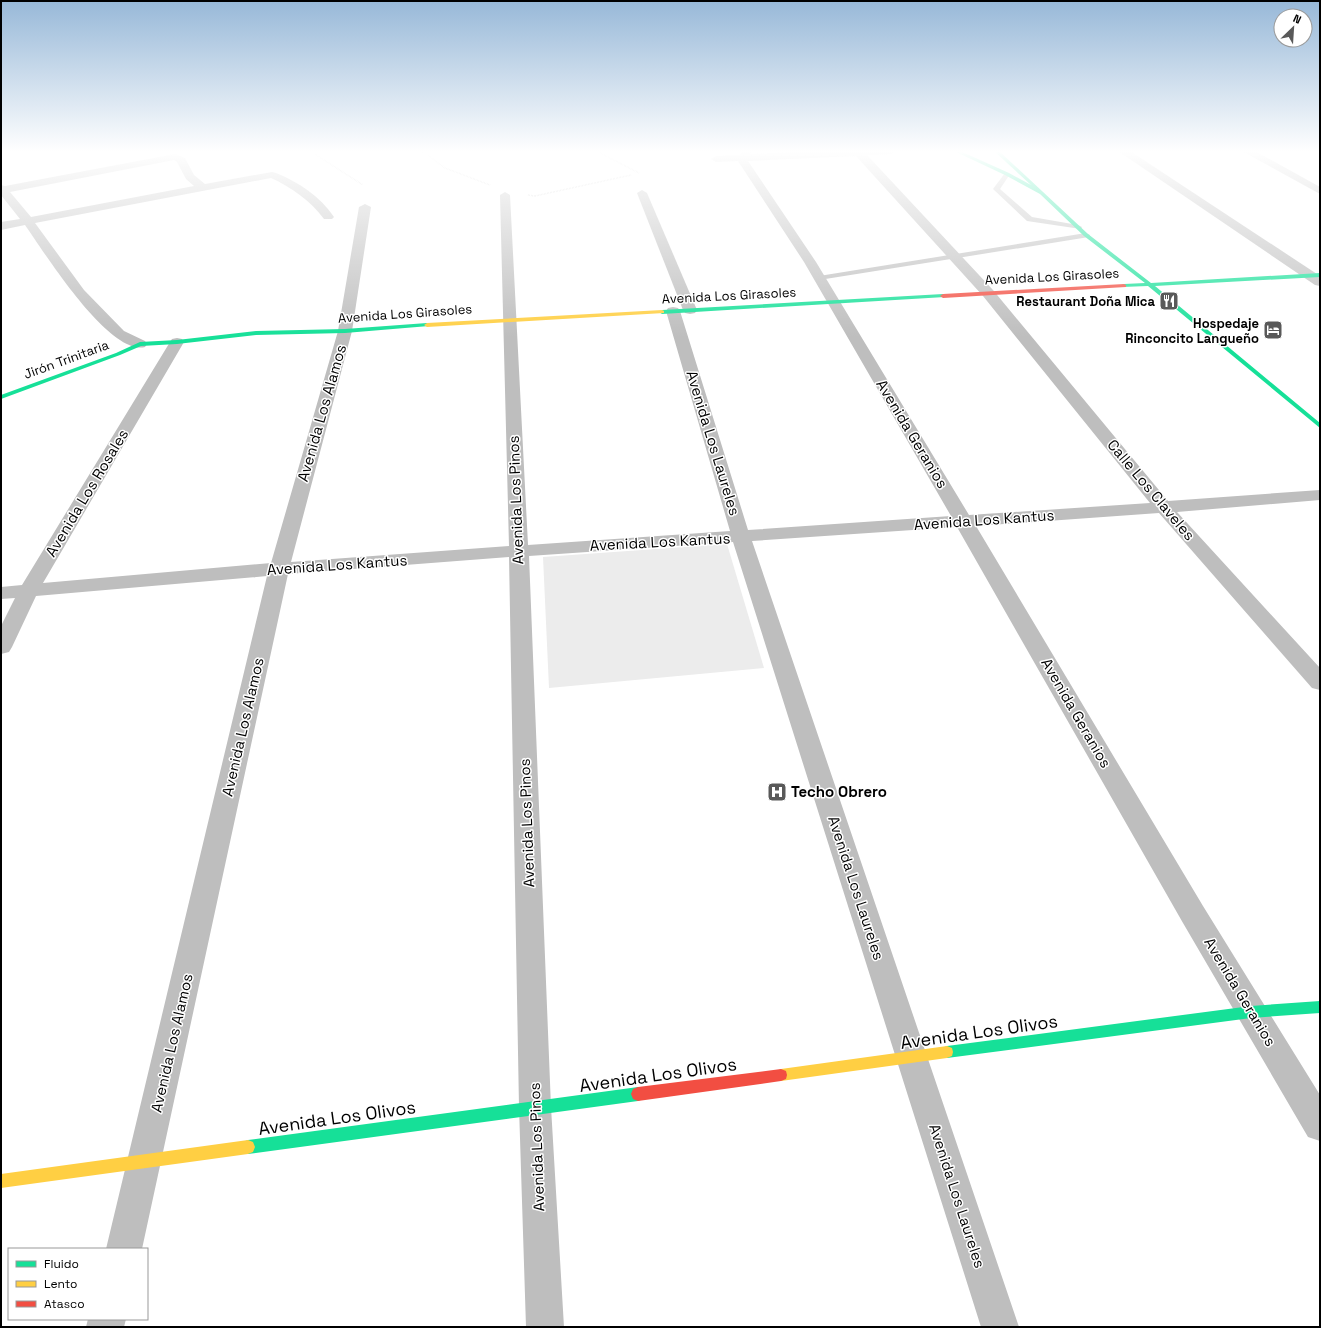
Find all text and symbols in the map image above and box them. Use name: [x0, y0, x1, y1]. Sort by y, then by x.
north arrow: [1273, 8, 1313, 48]
text: N: [1291, 11, 1304, 27]
street label: Avenida Los Girasoles: [984, 264, 1120, 289]
street label: Avenida Los Girasoles: [661, 283, 797, 308]
restaurant icon: Restaurant Doña Mica: [1158, 290, 1180, 312]
place label: Restaurant Doña Mica: [1016, 293, 1155, 310]
street label: Avenida Los Girasoles: [337, 300, 473, 327]
place label: Hospedaje Rinconcito Langueño: [1125, 315, 1259, 347]
hotel icon: Hospedaje Rinconcito Langueño: [1262, 319, 1284, 341]
street label: Jirón Trinitaria: [21, 336, 112, 383]
street label: Avenida Los Alamos: [293, 342, 350, 484]
street label: Avenida Los Laureles: [682, 368, 745, 518]
street label: Avenida Geranios: [872, 376, 952, 492]
street label: Avenida Los Rosales: [41, 425, 132, 560]
street label: Avenida Los Pinos: [504, 435, 527, 565]
street label: Calle Los Claveles: [1104, 435, 1199, 544]
street label: Avenida Los Kantus: [913, 505, 1055, 534]
street label: Avenida Los Kantus: [589, 528, 731, 555]
street label: Avenida Los Kantus: [266, 550, 408, 579]
street label: Avenida Geranios: [1037, 654, 1116, 771]
street label: Avenida Los Alamos: [217, 656, 268, 798]
street label: Avenida Los Pinos: [515, 758, 538, 888]
hospital icon: Techo Obrero: [766, 781, 788, 803]
place label: Techo Obrero: [791, 782, 887, 801]
street label: Avenida Los Laureles: [824, 813, 889, 962]
street label: Avenida Geranios: [1200, 934, 1280, 1050]
street label: Avenida Los Alamos: [146, 972, 197, 1114]
street label: Avenida Los Olivos: [899, 1009, 1059, 1054]
street label: Avenida Los Olivos: [578, 1052, 738, 1097]
street label: Avenida Los Pinos: [525, 1082, 548, 1212]
street label: Avenida Los Olivos: [257, 1095, 417, 1140]
street label: Avenida Los Laureles: [925, 1121, 990, 1270]
legend: [8, 1248, 148, 1320]
text: Fluido: [44, 1256, 79, 1272]
text: Lento: [44, 1276, 78, 1292]
text: Atasco: [44, 1296, 85, 1312]

